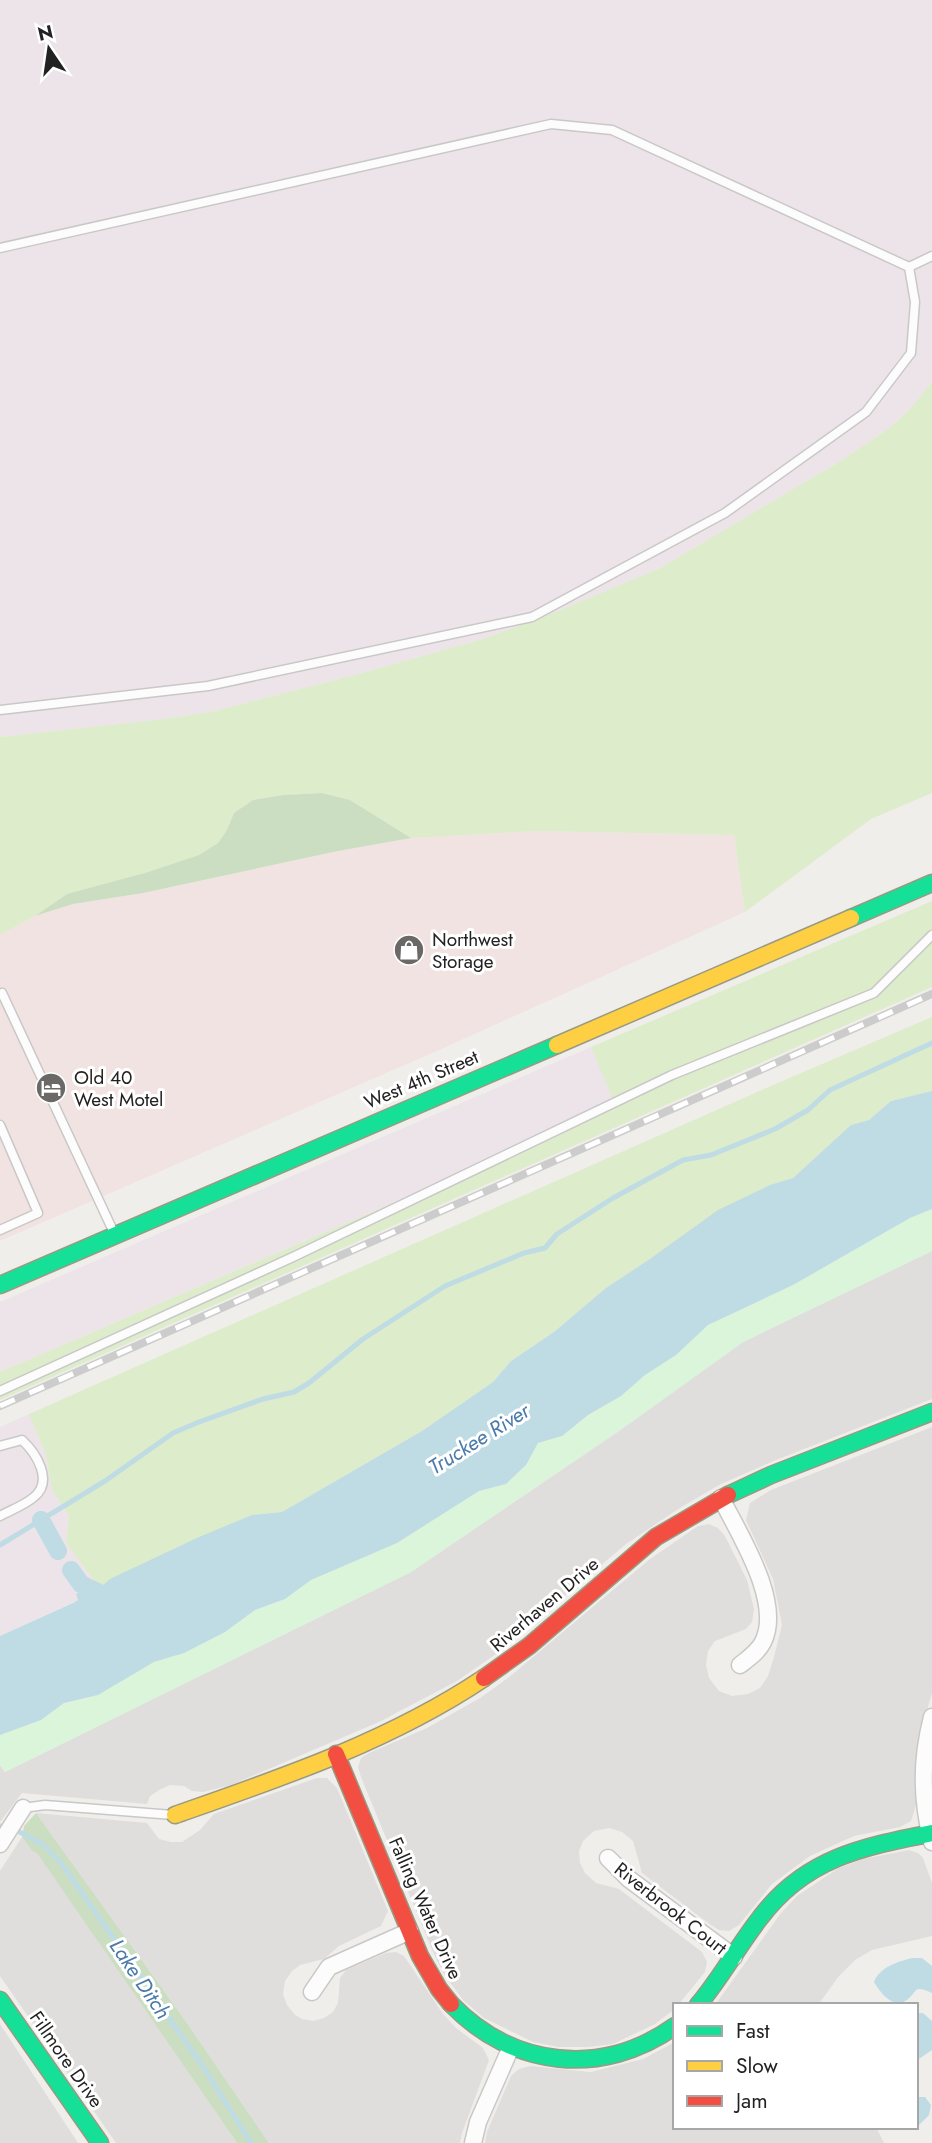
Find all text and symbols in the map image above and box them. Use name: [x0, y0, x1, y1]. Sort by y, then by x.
north arrow: [14, 14, 84, 84]
text: N: [35, 18, 56, 48]
place label: Northwest Storage: [432, 926, 513, 975]
shop icon: Northwest Storage: [392, 933, 426, 967]
street label: West 4th Street: [360, 1043, 483, 1116]
place label: Old 40 West Motel: [74, 1064, 163, 1113]
hotel icon: Old 40 West Motel: [34, 1071, 68, 1105]
water label: Truckee River: [423, 1396, 536, 1482]
street label: Riverhaven Drive: [484, 1551, 605, 1658]
street label: Falling Water Drive: [382, 1833, 469, 1984]
street label: Riverbrook Court: [609, 1856, 733, 1961]
water label: Lake Ditch: [102, 1933, 178, 2025]
legend: [673, 2003, 918, 2129]
street label: Fillmore Drive: [23, 2006, 110, 2113]
text: Fast: [736, 2016, 769, 2046]
text: Slow: [736, 2051, 778, 2081]
text: Jam: [733, 2086, 768, 2116]

